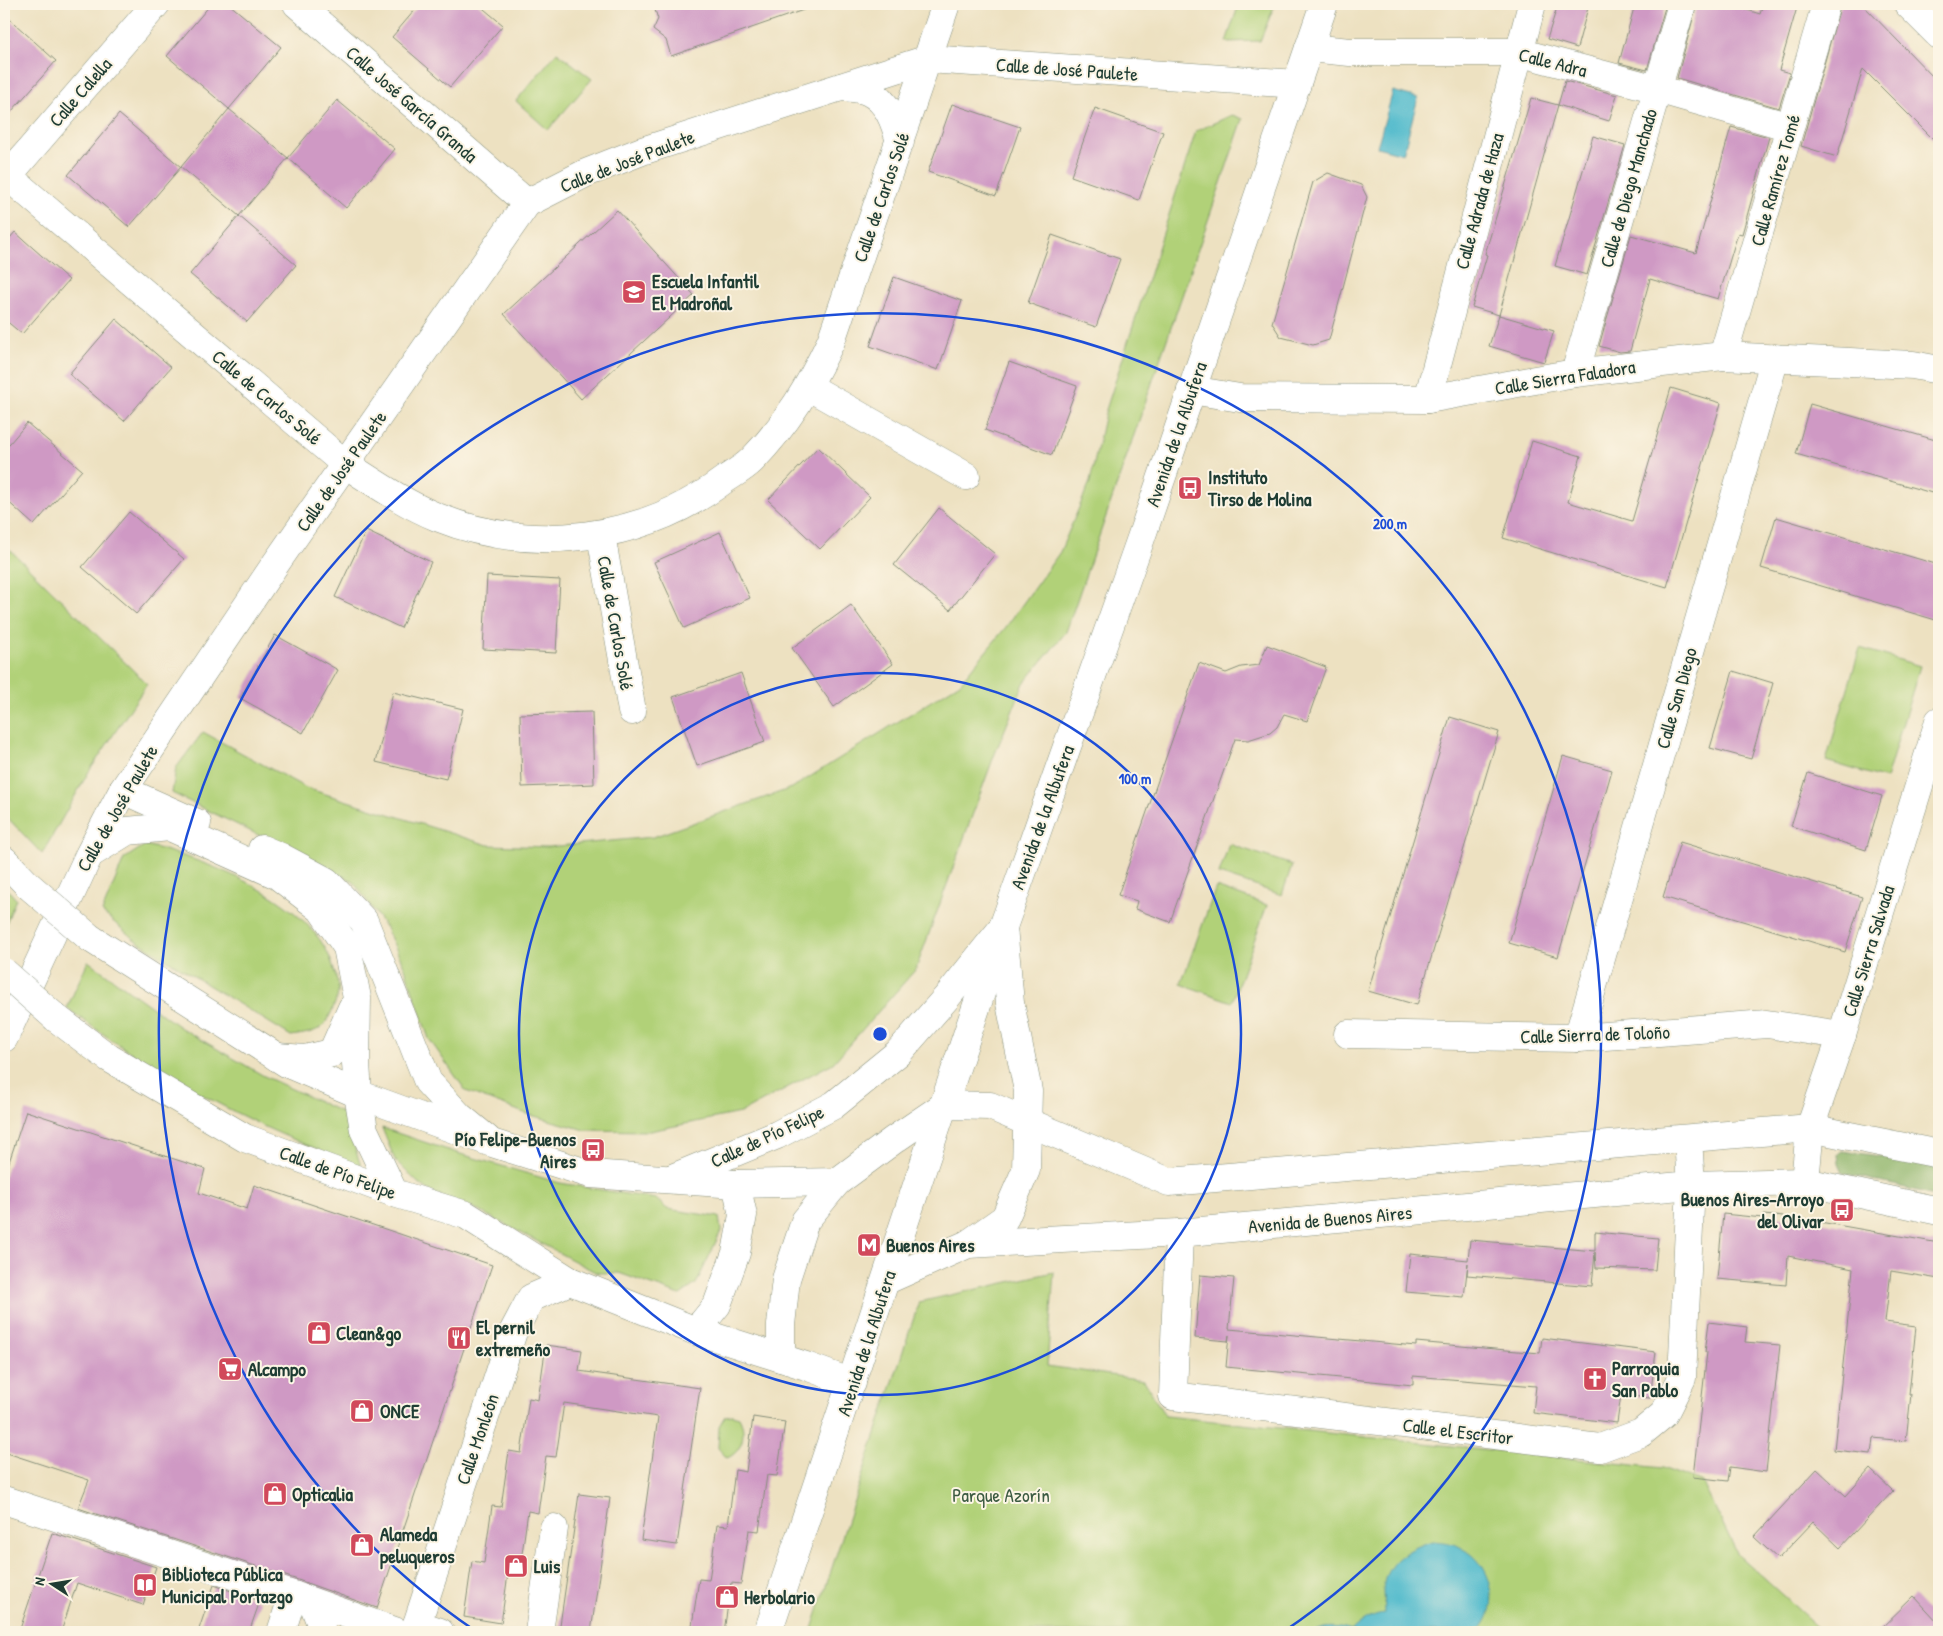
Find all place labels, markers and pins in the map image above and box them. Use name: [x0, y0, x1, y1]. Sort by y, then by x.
place label: Escuela Infantil El Madroñal: [652, 268, 760, 316]
school or university icon: Escuela Infantil El Madroñal: [621, 279, 647, 305]
place label: Instituto Tirso de Molina: [1207, 464, 1312, 512]
bus stop icon: Instituto Tirso de Molina: [1177, 475, 1203, 501]
centre of rings: [871, 1025, 889, 1043]
place label: Pío Felipe-Buenos Aires: [455, 1126, 577, 1174]
bus stop icon: Pío Felipe-Buenos Aires: [580, 1137, 606, 1163]
place label: Buenos Aires-Arroyo del Olivar: [1681, 1186, 1825, 1234]
bus stop icon: Buenos Aires-Arroyo del Olivar: [1829, 1197, 1855, 1223]
metro station icon: Buenos Aires: [856, 1232, 882, 1258]
place label: Buenos Aires: [886, 1232, 975, 1258]
place label: El pernil extremeño: [476, 1314, 551, 1362]
shop icon: Clean&go: [306, 1320, 332, 1346]
place label: Clean&go: [336, 1320, 402, 1347]
restaurant icon: El pernil extremeño: [446, 1325, 472, 1351]
place label: Parroquia San Pablo: [1612, 1355, 1680, 1403]
supermarket icon: Alcampo: [217, 1356, 243, 1382]
place label: Alcampo: [248, 1356, 306, 1383]
church icon: Parroquia San Pablo: [1582, 1366, 1608, 1392]
shop icon: ONCE: [349, 1398, 375, 1424]
place label: ONCE: [380, 1398, 420, 1424]
shop icon: Opticalia: [262, 1481, 288, 1507]
place label: Opticalia: [292, 1481, 354, 1508]
place label: Alameda peluqueros: [380, 1521, 455, 1570]
shop icon: Alameda peluqueros: [349, 1532, 375, 1558]
shop icon: Luis: [503, 1553, 529, 1579]
place label: Luis: [534, 1553, 561, 1579]
place label: Biblioteca Pública Municipal Portazgo: [162, 1561, 293, 1610]
library icon: Biblioteca Pública Municipal Portazgo: [132, 1572, 158, 1598]
shop icon: Herbolario: [714, 1584, 740, 1610]
place label: Herbolario: [744, 1584, 815, 1610]

